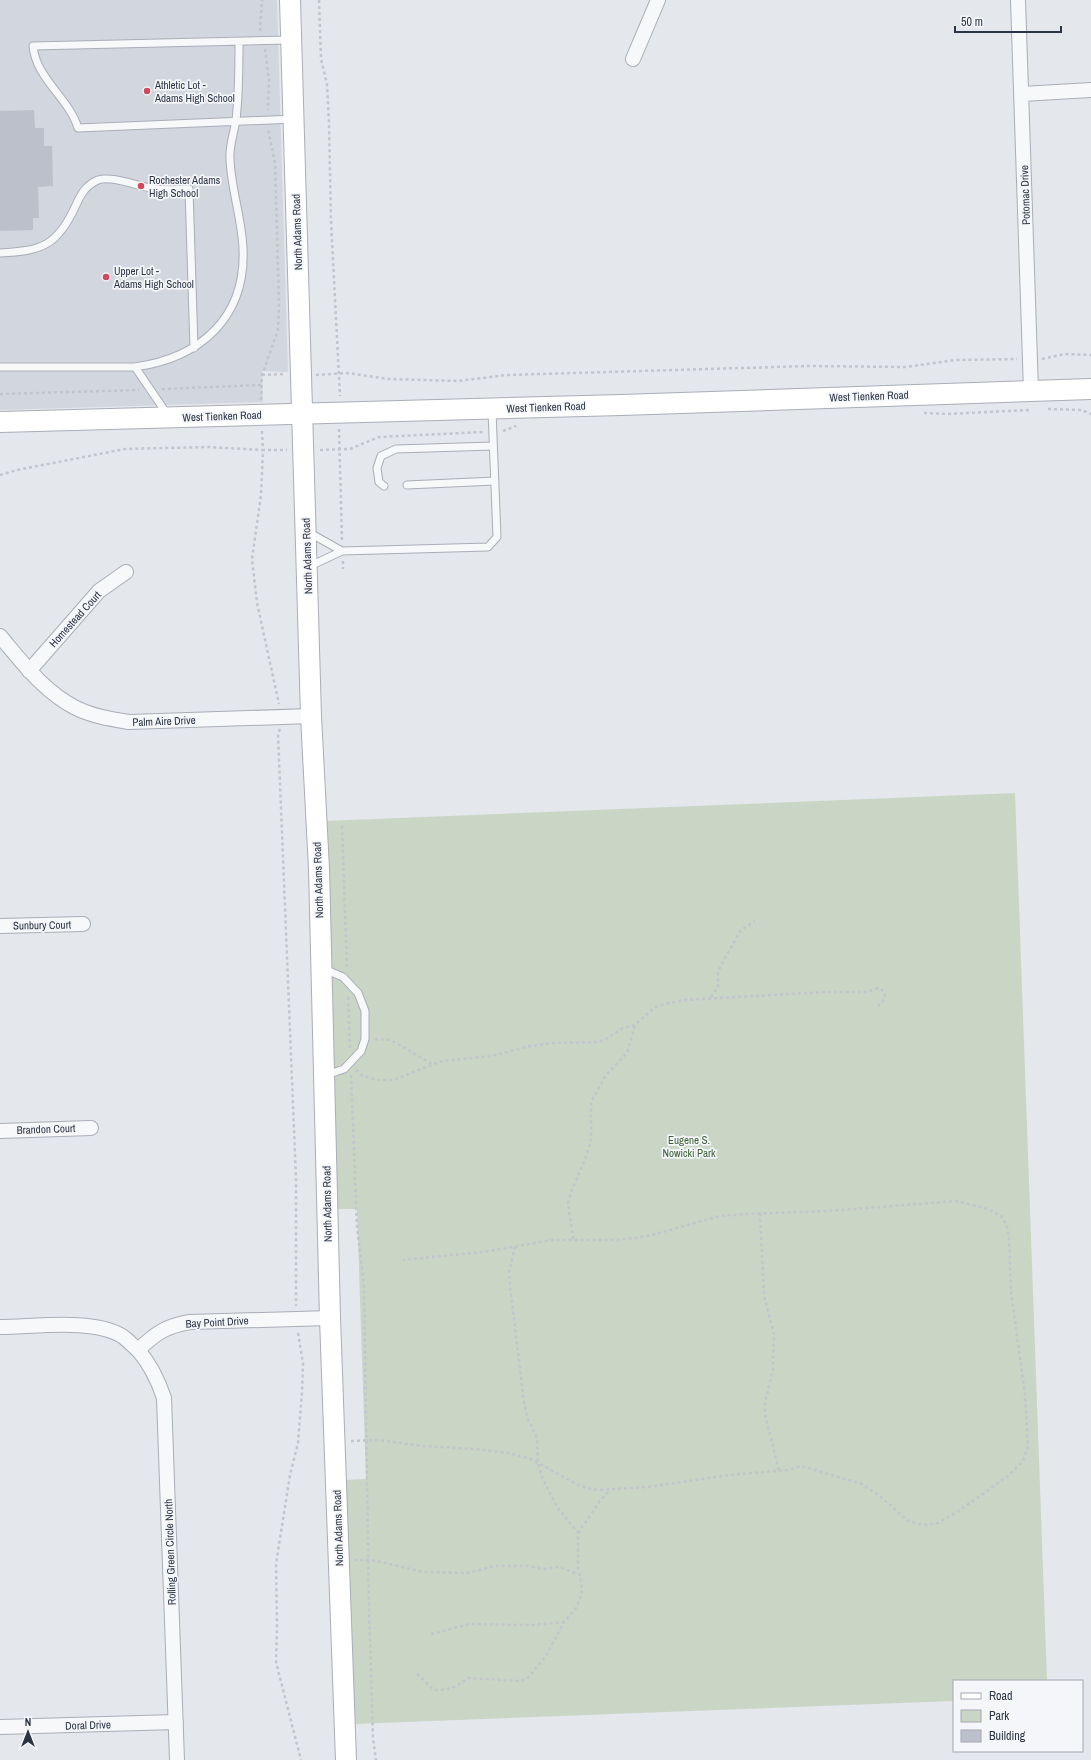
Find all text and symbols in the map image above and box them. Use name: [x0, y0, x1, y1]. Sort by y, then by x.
scale bar: [955, 8, 1061, 34]
text: 50 m: [961, 14, 983, 30]
place label: Athletic Lot - Adams High School: [154, 78, 235, 105]
marker: Athletic Lot - Adams High School: [142, 86, 152, 96]
street label: Potomac Drive: [1017, 165, 1033, 225]
place label: Rochester Adams High School: [149, 173, 221, 200]
marker: Rochester Adams High School: [136, 181, 146, 191]
street label: North Adams Road: [289, 194, 305, 270]
place label: Upper Lot - Adams High School: [113, 264, 194, 291]
marker: Upper Lot - Adams High School: [101, 272, 111, 282]
street label: West Tienken Road: [829, 388, 909, 404]
street label: West Tienken Road: [506, 399, 586, 415]
street label: West Tienken Road: [182, 408, 262, 424]
street label: North Adams Road: [299, 518, 315, 594]
street label: Homestead Court: [46, 588, 104, 650]
street label: Palm Aire Drive: [132, 713, 196, 729]
street label: North Adams Road: [310, 842, 326, 918]
street label: Sunbury Court: [13, 917, 72, 933]
street label: Brandon Court: [16, 1121, 76, 1137]
park label: Eugene S. Nowicki Park: [662, 1133, 716, 1160]
street label: North Adams Road: [319, 1166, 335, 1242]
street label: Bay Point Drive: [185, 1313, 249, 1331]
street label: North Adams Road: [330, 1490, 346, 1566]
street label: Rolling Green Circle North: [161, 1499, 179, 1605]
legend: [953, 1680, 1083, 1752]
text: Road: [989, 1688, 1013, 1704]
text: Park: [989, 1708, 1009, 1724]
north arrow: [8, 1712, 48, 1752]
text: N: [25, 1715, 31, 1729]
street label: Doral Drive: [65, 1717, 111, 1733]
text: Building: [989, 1728, 1026, 1744]

